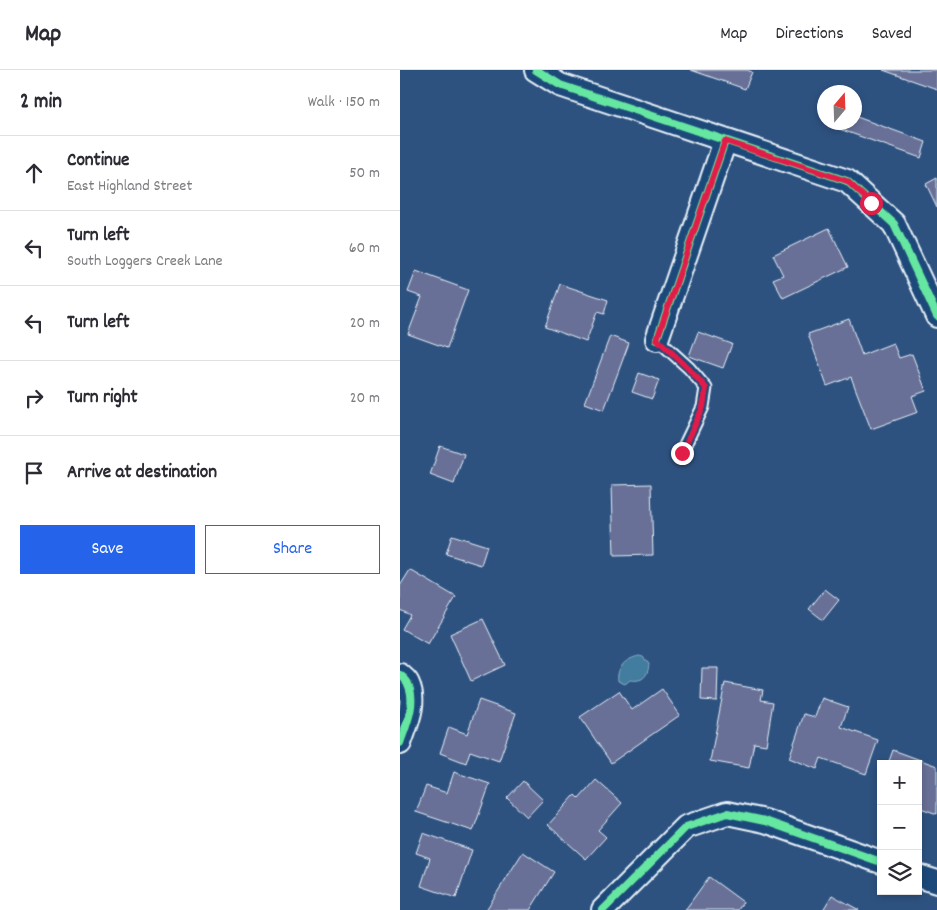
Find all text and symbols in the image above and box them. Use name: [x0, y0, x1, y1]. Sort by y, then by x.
text: Map: [25, 18, 61, 52]
text: Map: [720, 22, 747, 47]
text: Directions: [775, 22, 844, 47]
text: Saved: [872, 22, 912, 47]
north arrow: [817, 85, 862, 130]
text: 2 min: [20, 88, 62, 118]
text: Walk · 150 m: [308, 91, 380, 114]
text: Continue: [67, 148, 129, 175]
icon: ahead: [20, 159, 48, 187]
text: 50 m: [349, 162, 380, 185]
text: East Highland Street: [67, 175, 192, 198]
route start: [860, 192, 883, 215]
text: Turn left: [67, 223, 130, 250]
icon: left: [20, 234, 48, 262]
text: 60 m: [349, 237, 380, 260]
text: South Loggers Creek Lane: [67, 250, 223, 273]
icon: left: [20, 309, 48, 337]
text: Turn left: [67, 310, 130, 337]
text: 20 m: [350, 312, 380, 335]
icon: right: [20, 384, 48, 412]
text: Turn right: [67, 385, 138, 412]
text: 20 m: [350, 387, 380, 410]
route end: [671, 442, 694, 465]
icon: arrive: [20, 459, 48, 487]
text: Arrive at destination: [67, 460, 217, 487]
button: Save: [20, 525, 195, 574]
button: Share: [205, 525, 380, 574]
map controls: [877, 760, 922, 895]
button: +: [877, 760, 922, 805]
button: −: [877, 805, 922, 850]
button: layers: [877, 850, 922, 895]

